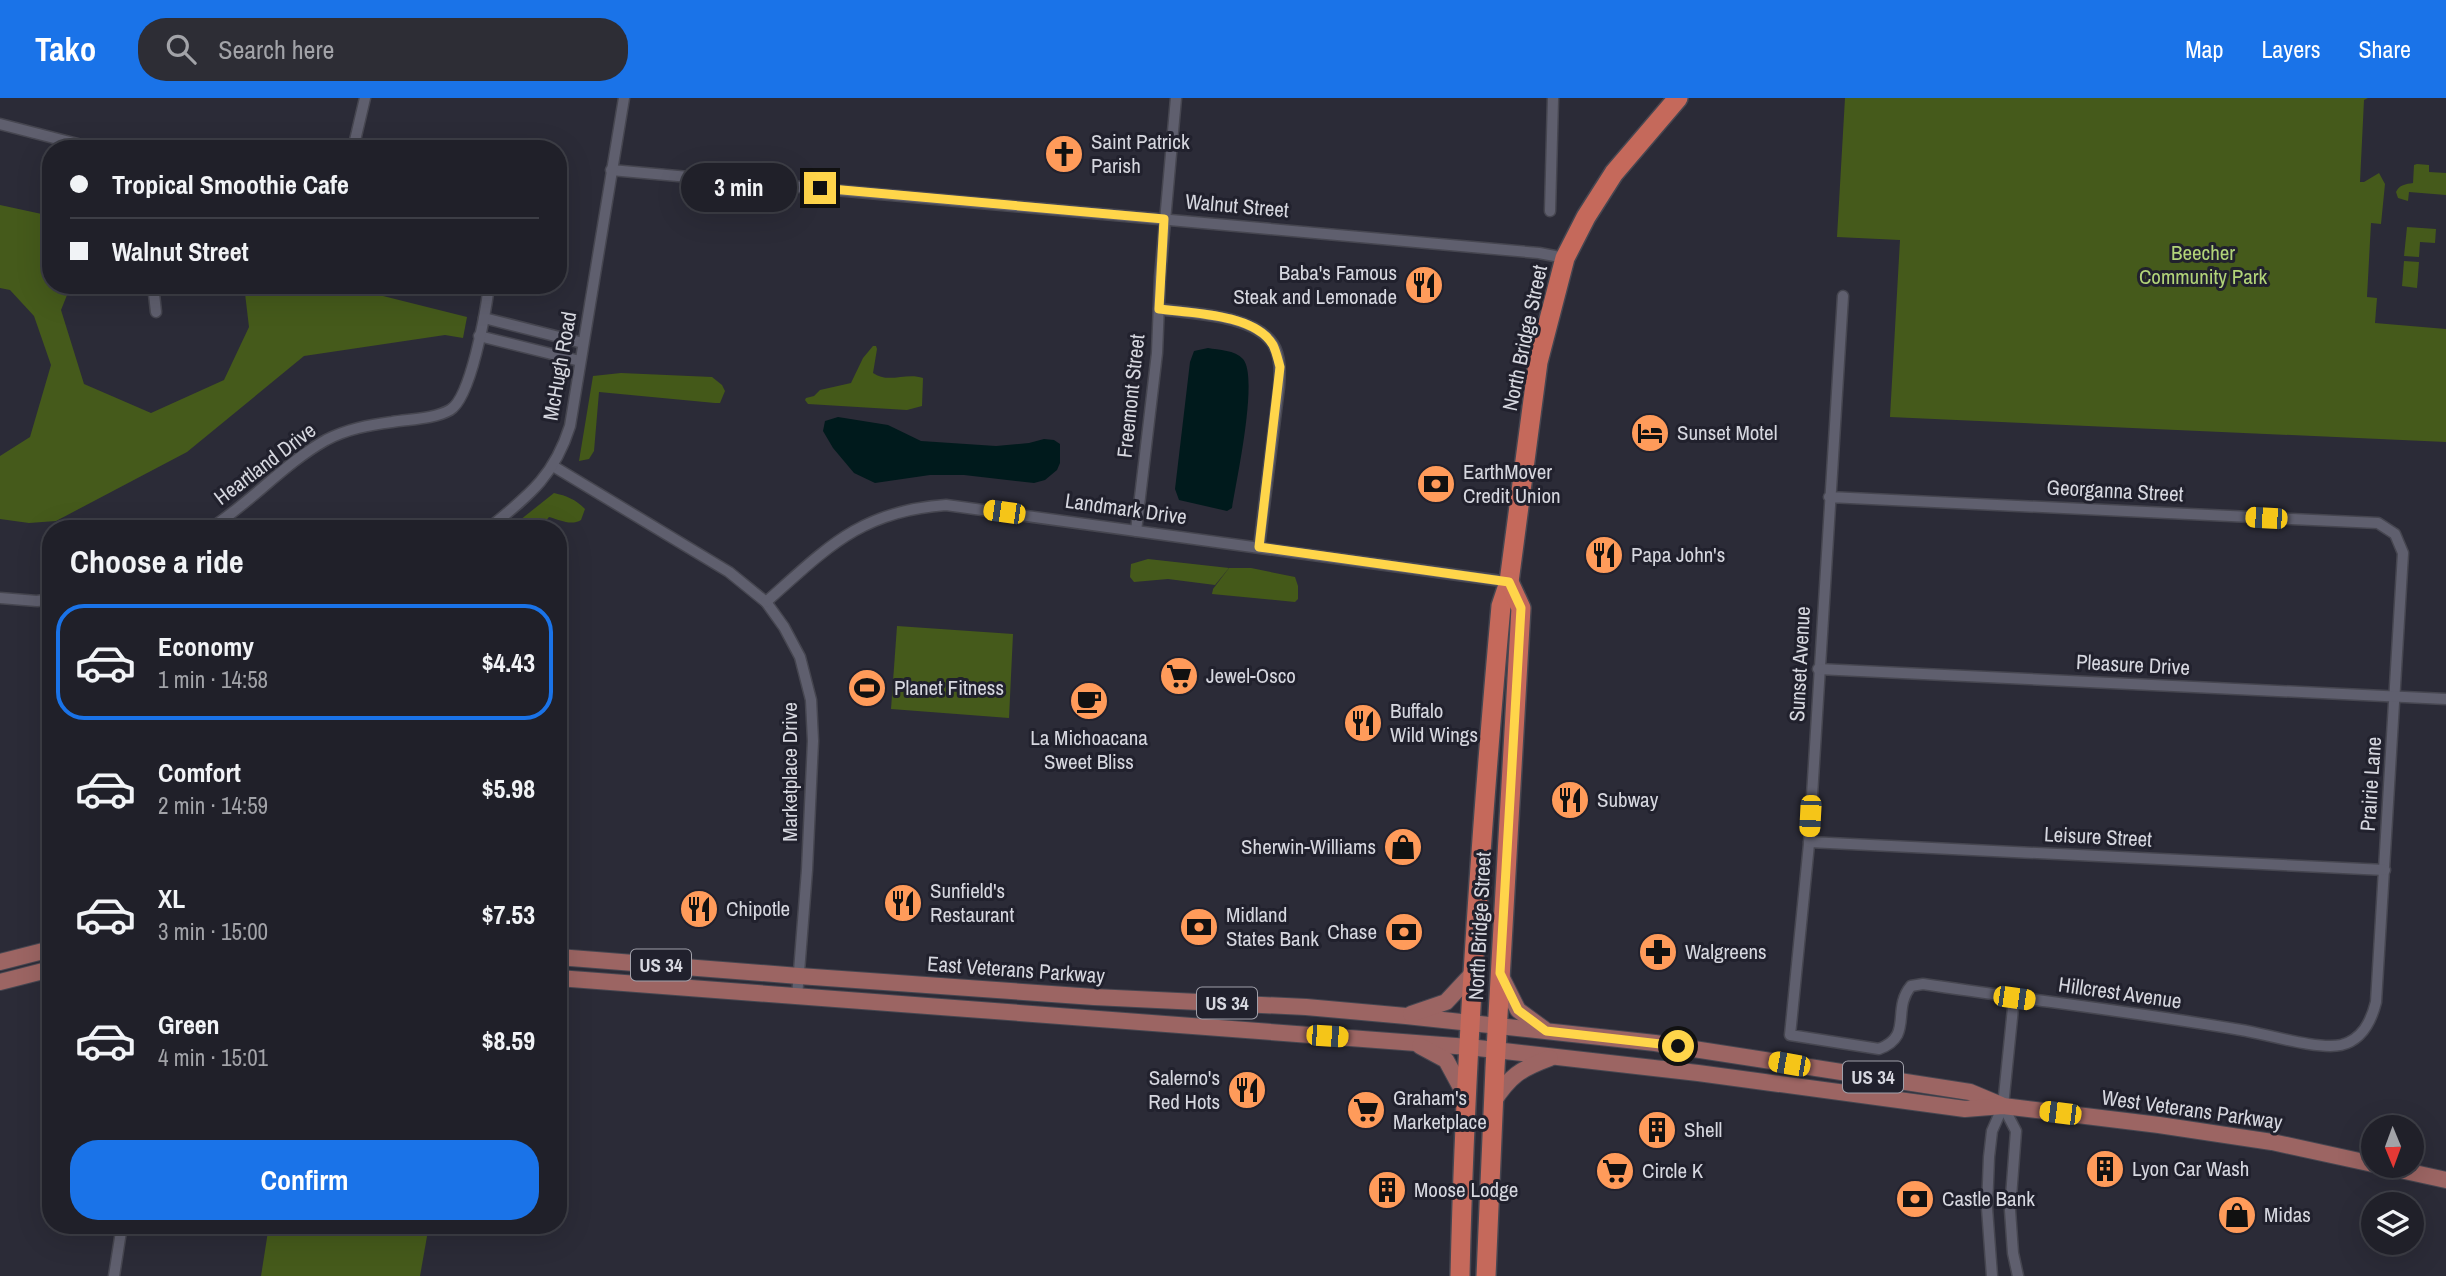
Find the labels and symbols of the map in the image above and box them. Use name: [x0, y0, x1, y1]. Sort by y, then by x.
place label: Saint Patrick Parish: [1091, 127, 1190, 180]
church icon: Saint Patrick Parish: [1043, 133, 1085, 175]
callout: 3 min: [680, 164, 796, 212]
route end: [804, 172, 836, 204]
street label: Walnut Street: [1184, 187, 1290, 224]
park label: Beecher Community Park: [2139, 238, 2267, 291]
place label: Baba's Famous Steak and Lemonade: [1233, 258, 1397, 311]
street label: North Bridge Street: [1495, 262, 1554, 413]
restaurant icon: Baba's Famous Steak and Lemonade: [1403, 264, 1445, 306]
street label: McHugh Road: [536, 309, 583, 423]
street label: Freemont Street: [1110, 332, 1151, 459]
hotel icon: Sunset Motel: [1629, 412, 1671, 454]
street label: Heartland Drive: [208, 416, 322, 511]
place label: Sunset Motel: [1677, 418, 1778, 447]
place label: EarthMover Credit Union: [1463, 457, 1561, 510]
bank icon: EarthMover Credit Union: [1415, 463, 1457, 505]
street label: Georganna Street: [2046, 472, 2184, 509]
street label: Landmark Drive: [1063, 486, 1189, 531]
car: [982, 499, 1027, 525]
car: [2245, 506, 2288, 530]
restaurant icon: Papa John's: [1583, 534, 1625, 576]
place label: Papa John's: [1631, 540, 1725, 569]
street label: Sunset Avenue: [1782, 606, 1817, 722]
street label: Pleasure Drive: [2075, 647, 2191, 682]
supermarket icon: Jewel-Osco: [1158, 655, 1200, 697]
place label: Jewel-Osco: [1206, 661, 1296, 690]
sports icon: Planet Fitness: [846, 667, 888, 709]
place label: Planet Fitness: [894, 673, 1004, 702]
cafe icon: La Michoacana Sweet Bliss: [1068, 680, 1110, 722]
place label: Buffalo Wild Wings: [1390, 696, 1478, 749]
street label: Marketplace Drive: [775, 702, 804, 842]
restaurant icon: Buffalo Wild Wings: [1342, 702, 1384, 744]
place label: La Michoacana Sweet Bliss: [1030, 723, 1148, 776]
street label: Prairie Lane: [2353, 736, 2388, 832]
restaurant icon: Subway: [1549, 779, 1591, 821]
place label: Subway: [1597, 785, 1659, 814]
car: [1799, 794, 1822, 838]
street label: Leisure Street: [2043, 819, 2153, 854]
shop icon: Sherwin-Williams: [1382, 826, 1424, 868]
place label: Sherwin-Williams: [1241, 832, 1376, 861]
street label: North Bridge Street: [1461, 851, 1498, 1001]
place label: Sunfield's Restaurant: [930, 876, 1014, 929]
restaurant icon: Sunfield's Restaurant: [882, 882, 924, 924]
restaurant icon: Chipotle: [678, 888, 720, 930]
place label: Chipotle: [726, 894, 790, 923]
place label: Midland States Bank: [1226, 900, 1319, 953]
bank icon: Midland States Bank: [1178, 906, 1220, 948]
bank icon: Chase: [1383, 911, 1425, 953]
place label: Chase: [1327, 917, 1377, 946]
pharmacy icon: Walgreens: [1637, 931, 1679, 973]
place label: Walgreens: [1685, 937, 1767, 966]
street label: East Veterans Parkway: [926, 949, 1106, 990]
road number: US 34: [631, 950, 691, 980]
street label: Hillcrest Avenue: [2057, 970, 2184, 1016]
car: [1992, 985, 2037, 1011]
road number: US 34: [1197, 988, 1257, 1018]
car: [1306, 1024, 1349, 1048]
route start: [1662, 1030, 1694, 1062]
car: [1767, 1050, 1812, 1078]
road number: US 34: [1843, 1062, 1903, 1093]
place label: Salerno's Red Hots: [1148, 1063, 1220, 1116]
restaurant icon: Salerno's Red Hots: [1226, 1069, 1268, 1111]
street label: West Veterans Parkway: [2100, 1082, 2285, 1137]
place label: Graham's Marketplace: [1393, 1083, 1487, 1136]
supermarket icon: Graham's Marketplace: [1345, 1089, 1387, 1131]
car: [2038, 1100, 2083, 1126]
building icon: Shell: [1636, 1109, 1678, 1151]
place label: Shell: [1684, 1115, 1722, 1144]
north arrow: [2361, 1115, 2424, 1178]
building icon: Lyon Car Wash: [2084, 1148, 2126, 1190]
supermarket icon: Circle K: [1594, 1150, 1636, 1192]
place label: Lyon Car Wash: [2132, 1154, 2249, 1183]
place label: Circle K: [1642, 1156, 1704, 1185]
building icon: Moose Lodge: [1366, 1169, 1408, 1211]
place label: Moose Lodge: [1414, 1175, 1518, 1204]
bank icon: Castle Bank: [1894, 1178, 1936, 1220]
place label: Castle Bank: [1942, 1184, 2035, 1213]
shop icon: Midas: [2216, 1194, 2258, 1236]
place label: Midas: [2264, 1200, 2311, 1229]

